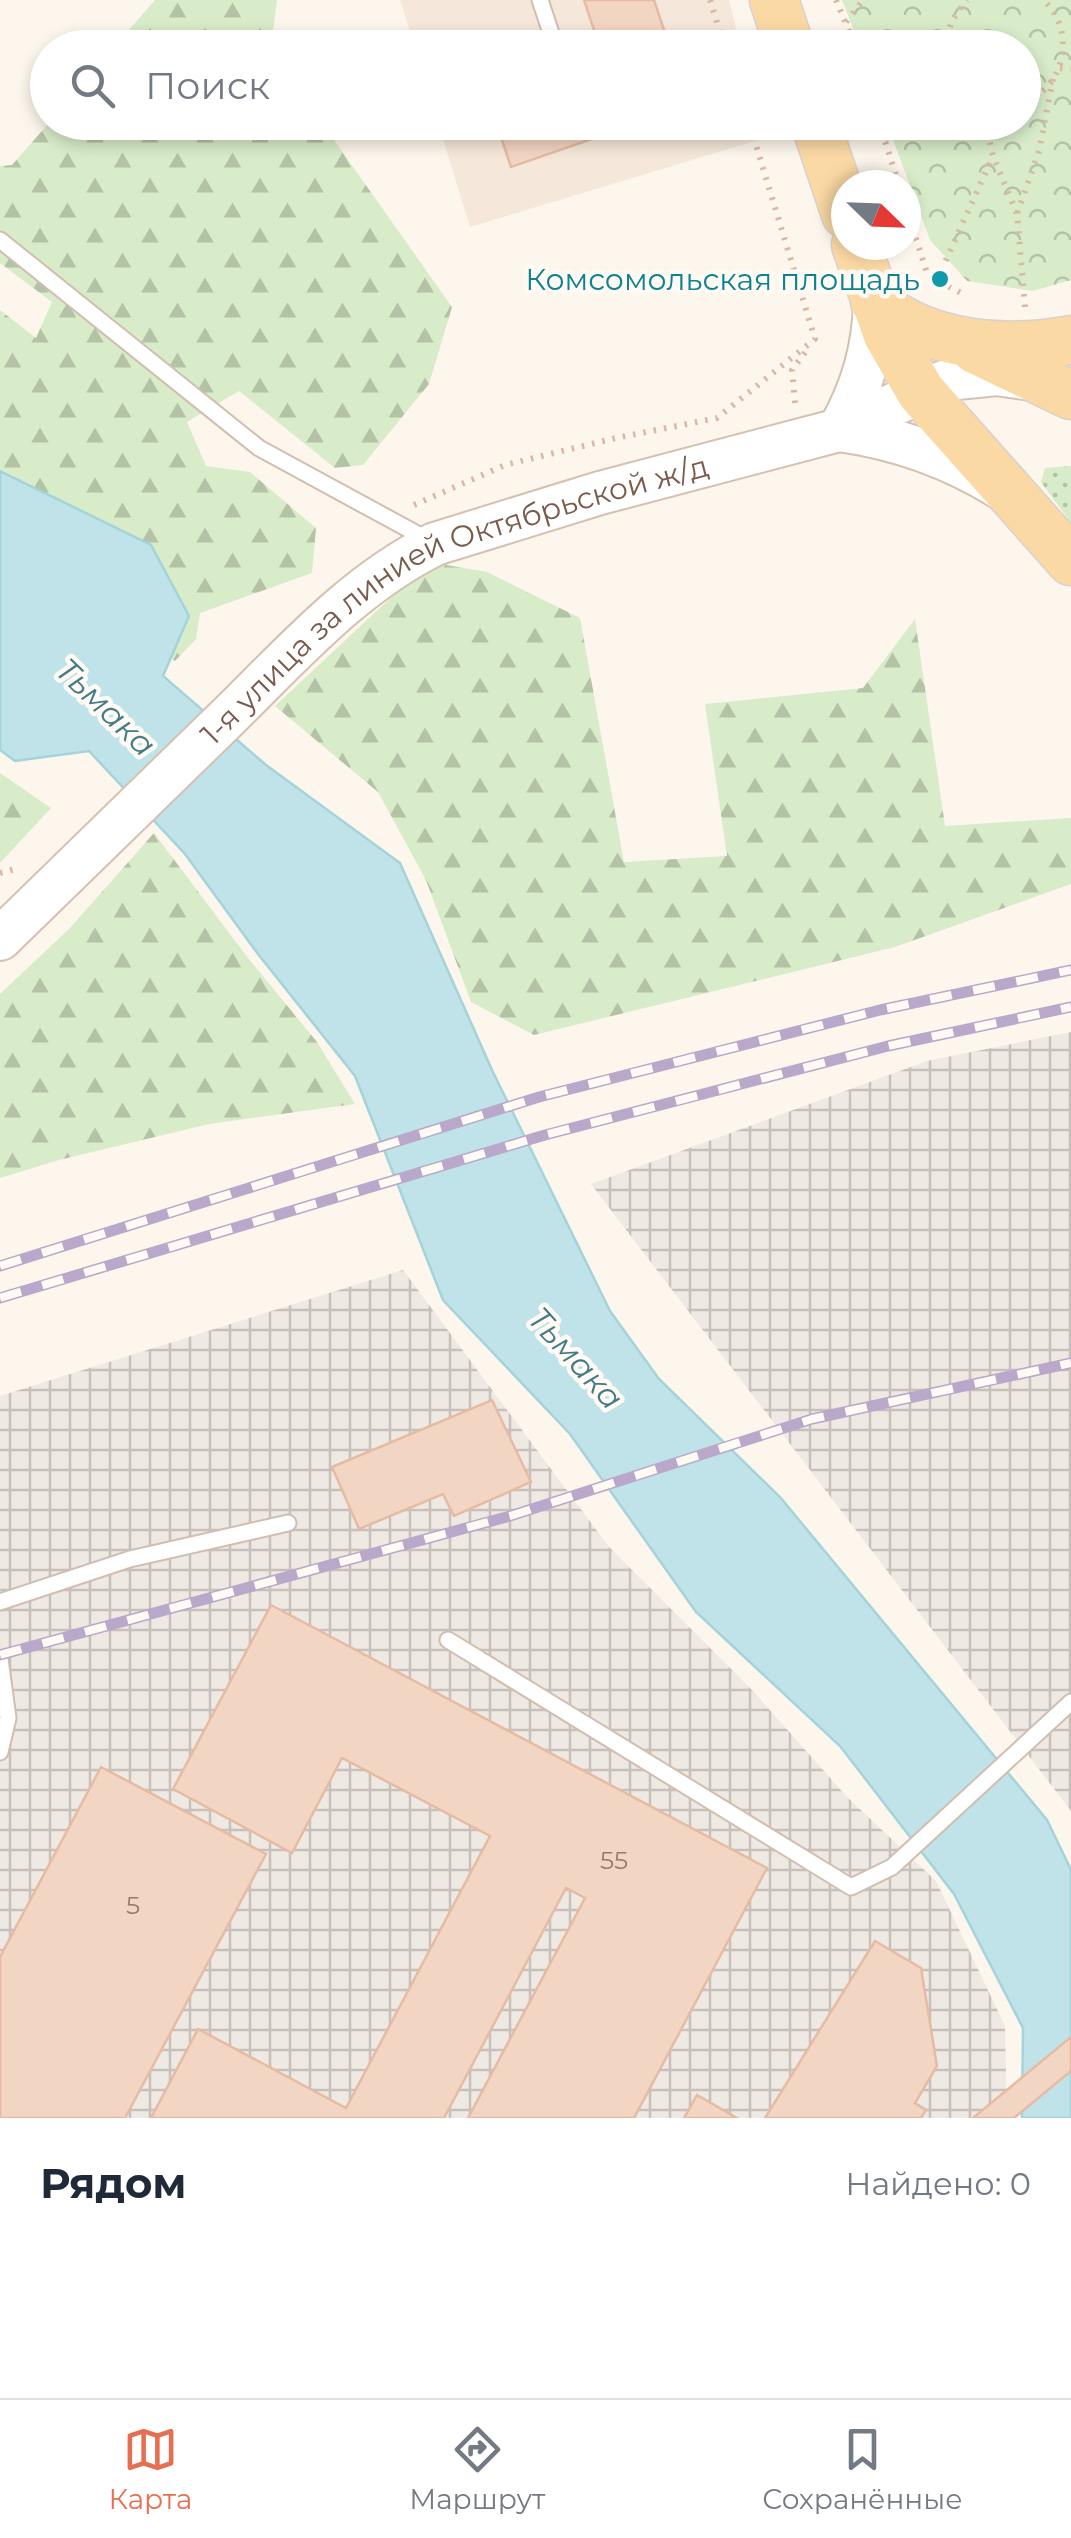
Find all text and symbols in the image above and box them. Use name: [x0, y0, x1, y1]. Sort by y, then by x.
search box: [30, 30, 1041, 140]
icon: search: [65, 58, 120, 113]
text: Поиск: [145, 62, 270, 109]
north arrow: [831, 170, 921, 260]
place label: Комсомольская площадь: [525, 261, 920, 298]
marker: Комсомольская площадь: [929, 268, 951, 290]
street label: 1-я улица за линией Октябрьской ж/д: [193, 447, 712, 752]
water label: Тьмака: [48, 650, 164, 764]
water label: Тьмака: [520, 1299, 632, 1417]
house number: 55: [600, 1845, 628, 1875]
house number: 5: [126, 1890, 140, 1920]
text: Рядом: [40, 2157, 187, 2209]
text: Найдено: 0: [845, 2164, 1031, 2203]
tab: Карта: [108, 2422, 192, 2516]
tab: Маршрут: [409, 2422, 545, 2516]
tab: Сохранённые: [762, 2422, 963, 2516]

